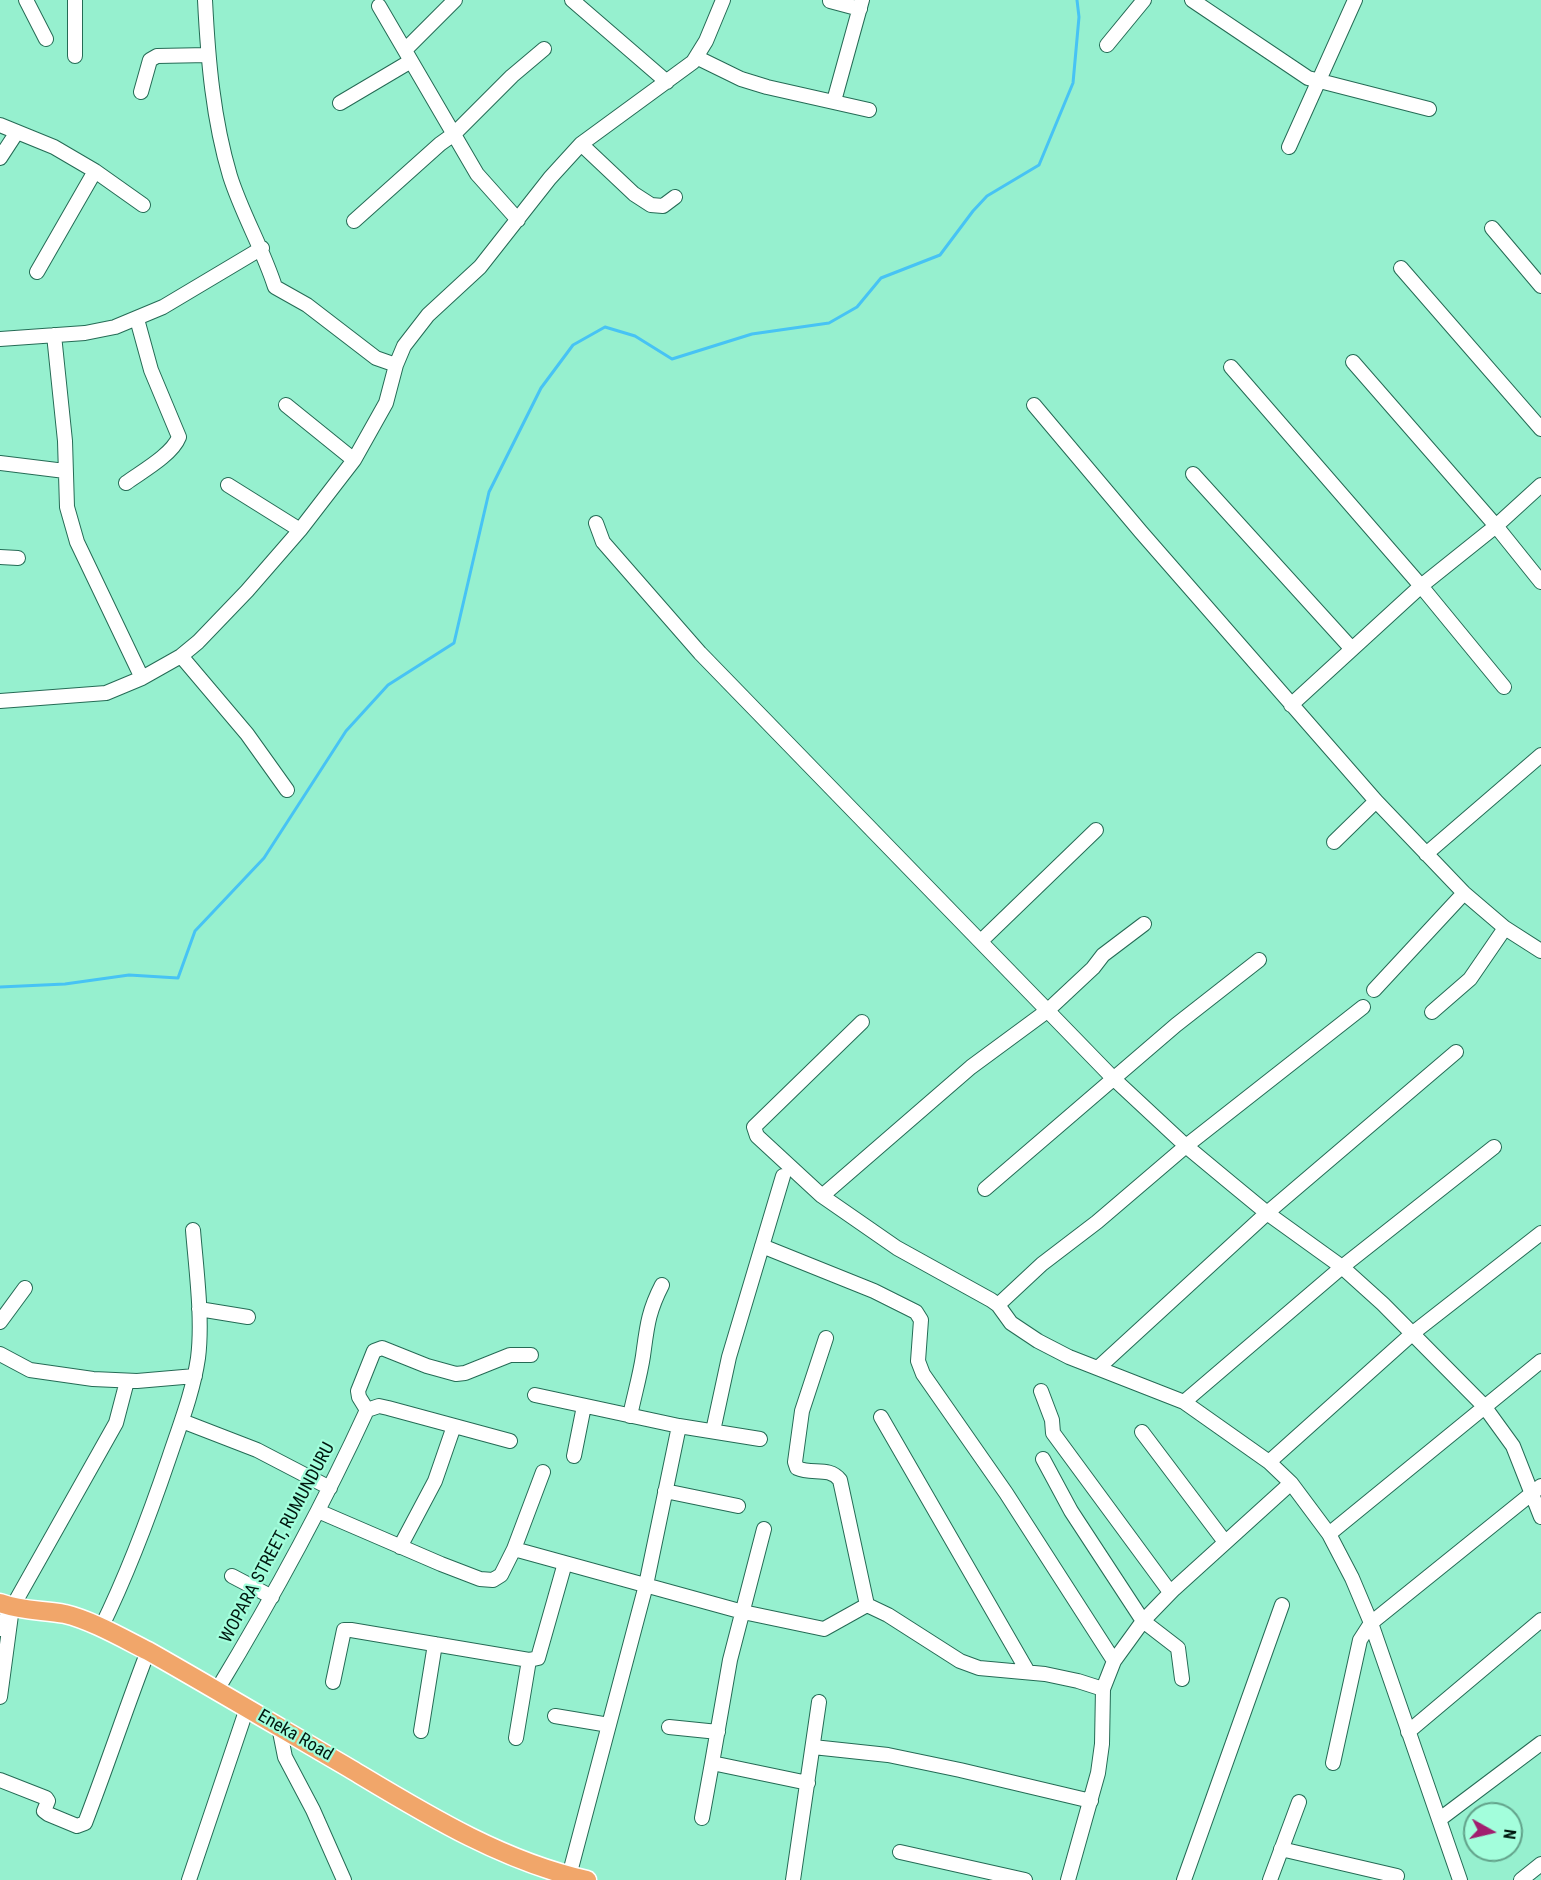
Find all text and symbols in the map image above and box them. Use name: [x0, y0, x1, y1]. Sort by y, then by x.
street label: WOPARA STREET, RUMUNDURU: [216, 1439, 340, 1647]
street label: Eneka Road: [254, 1706, 336, 1766]
north arrow: [1463, 1802, 1523, 1862]
text: N: [1499, 1828, 1519, 1840]

